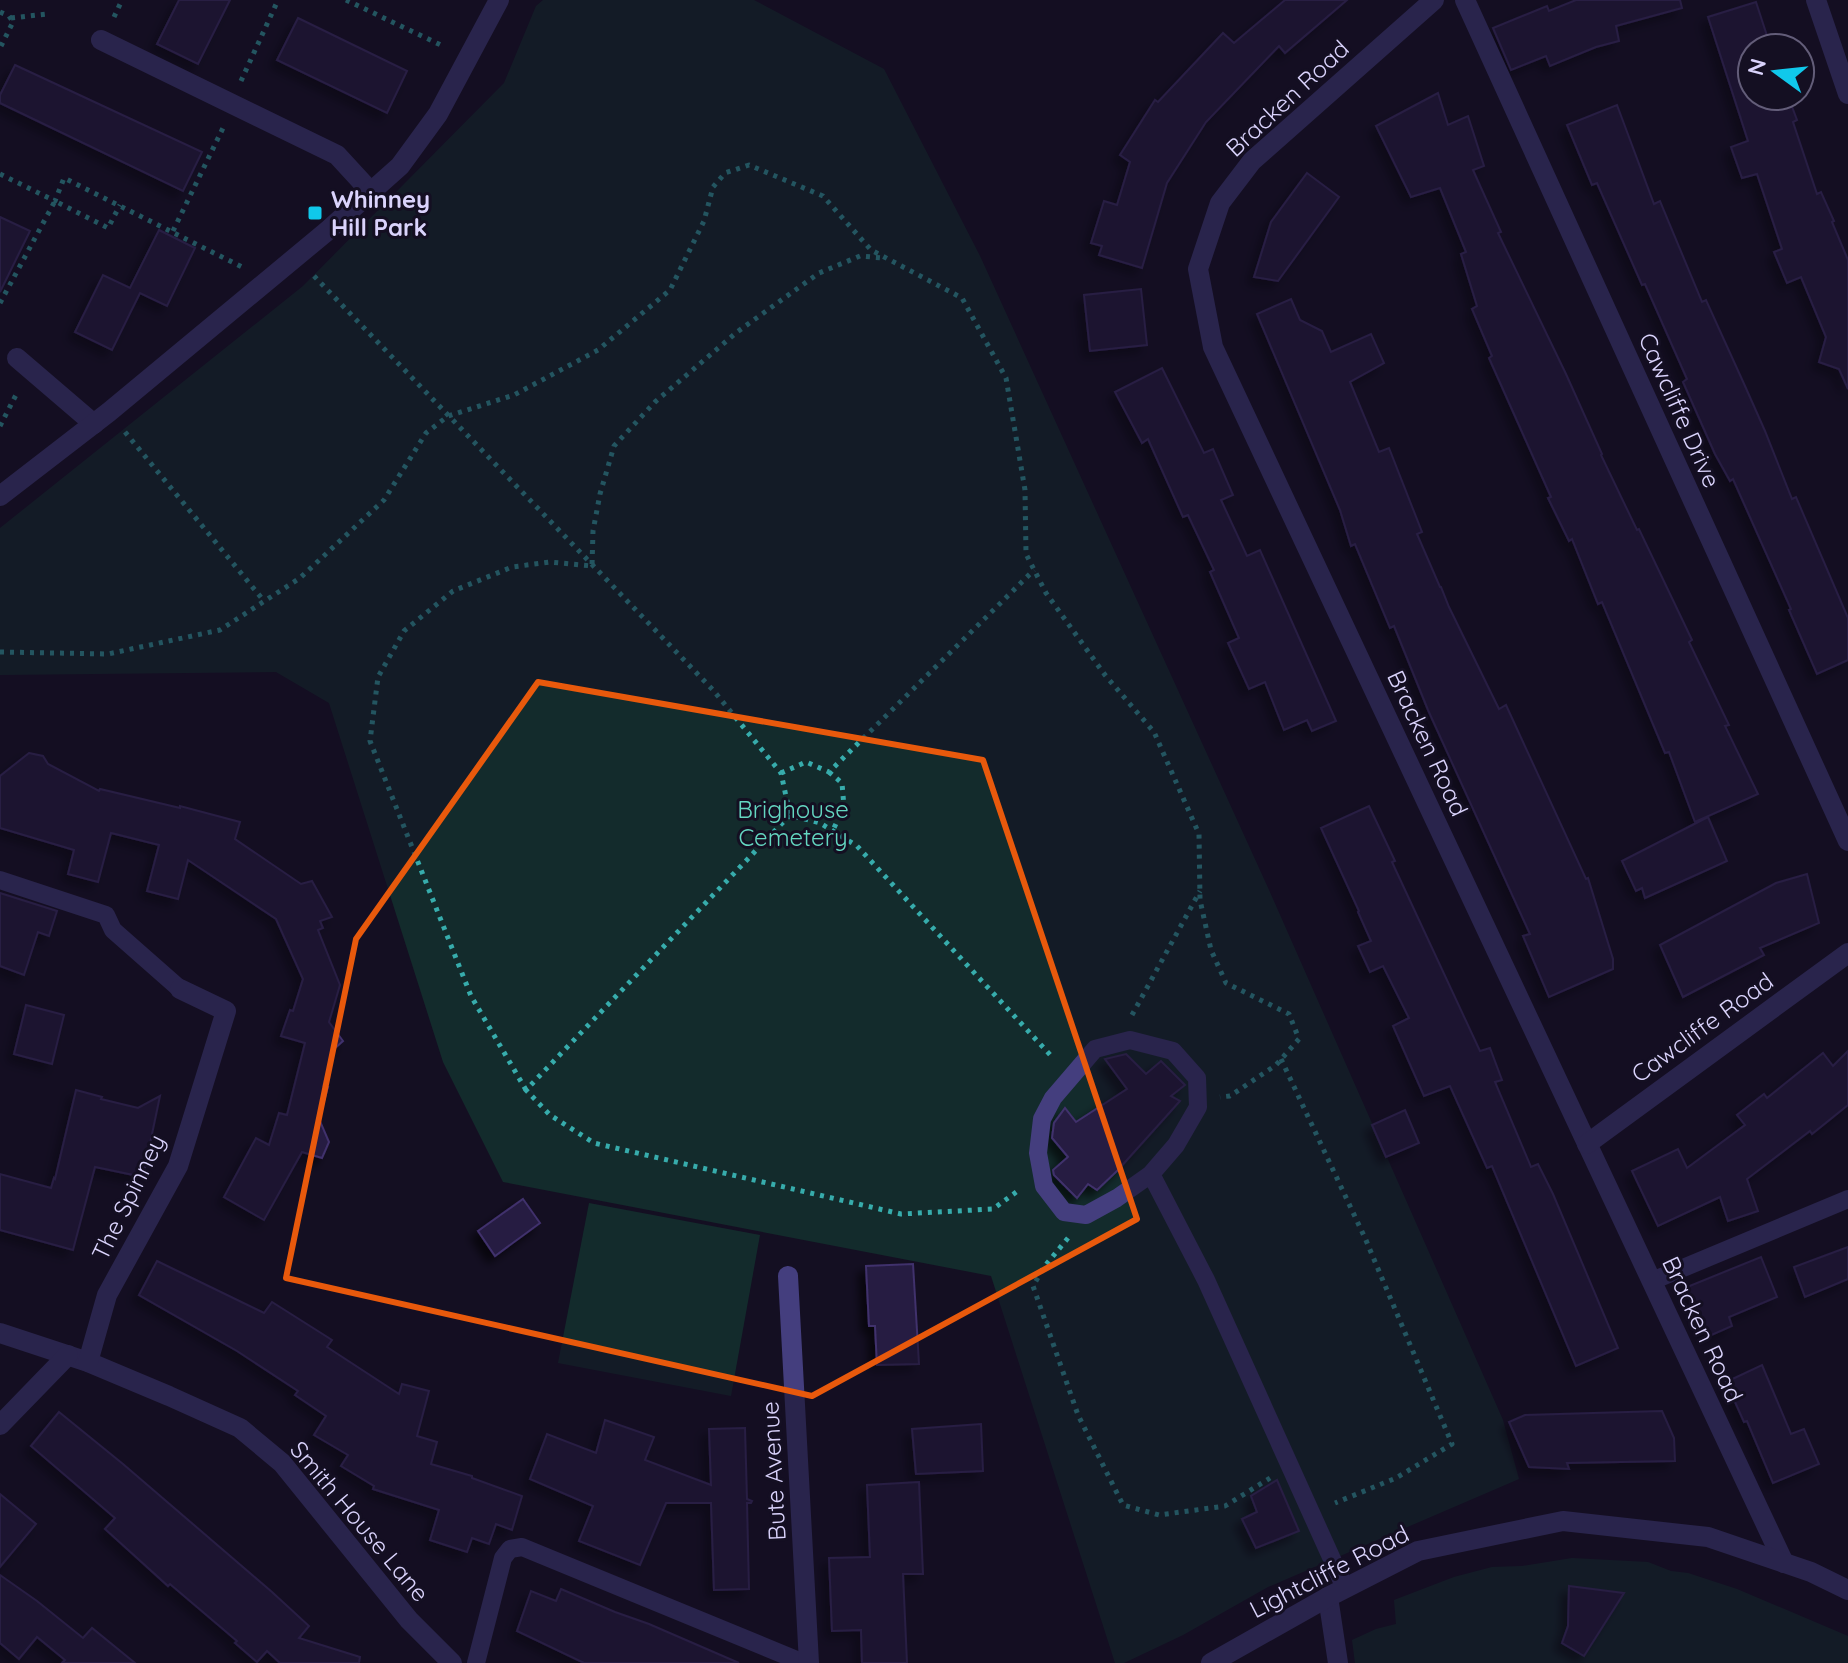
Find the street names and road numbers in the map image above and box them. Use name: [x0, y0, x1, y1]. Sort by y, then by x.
street label: Bracken Road: [1219, 33, 1355, 163]
street label: Cawcliffe Drive: [1632, 328, 1728, 492]
street label: Bracken Road: [1381, 665, 1475, 821]
street label: Cawcliffe Road: [1625, 965, 1779, 1089]
street label: The Spinney: [85, 1129, 171, 1265]
street label: Bracken Road: [1656, 1251, 1750, 1407]
street label: Bute Avenue: [754, 1401, 792, 1541]
street label: Smith House Lane: [284, 1435, 436, 1607]
street label: Lightcliffe Road: [1244, 1518, 1414, 1624]

